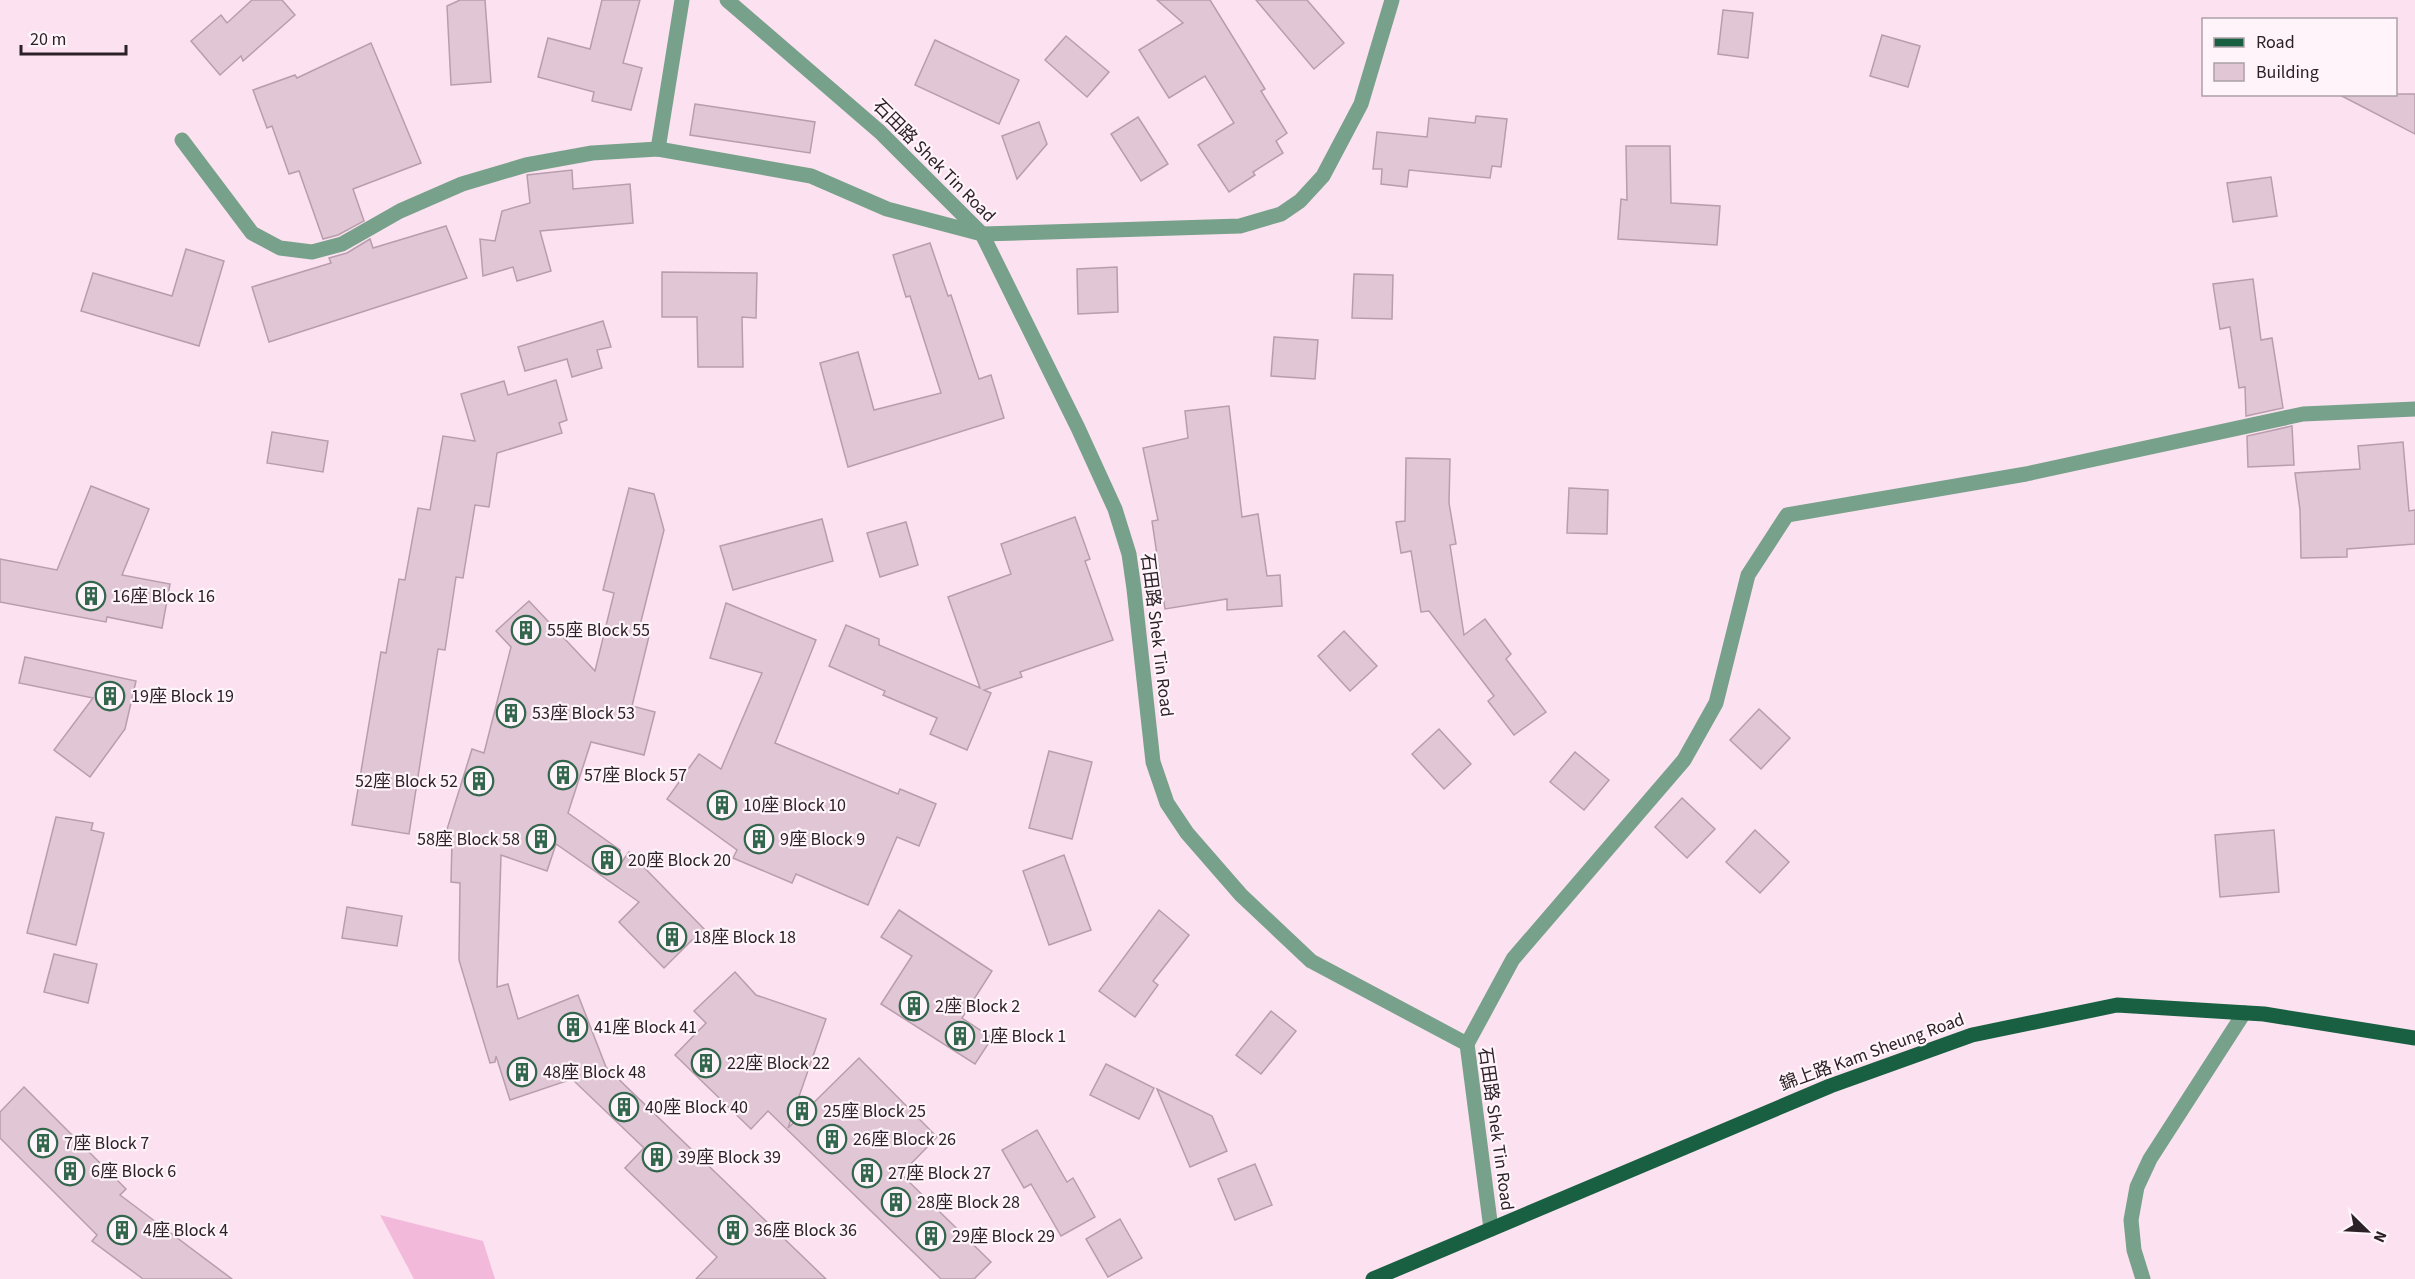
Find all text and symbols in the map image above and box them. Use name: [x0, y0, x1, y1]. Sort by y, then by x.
scale bar: [21, 18, 126, 56]
legend: [2202, 18, 2397, 96]
text: 20 m: [30, 27, 66, 52]
text: Road: [2256, 30, 2295, 55]
text: Building: [2256, 60, 2319, 85]
street label: 石田路 Shek Tin Road: [867, 94, 1001, 228]
street label: 石田路 Shek Tin Road: [1135, 552, 1179, 718]
building icon: 16座 Block 16: [75, 580, 107, 612]
place label: 16座 Block 16: [112, 584, 215, 609]
building icon: 55座 Block 55: [510, 614, 542, 646]
place label: 55座 Block 55: [547, 618, 650, 643]
building icon: 19座 Block 19: [94, 680, 126, 712]
place label: 19座 Block 19: [131, 684, 234, 709]
building icon: 53座 Block 53: [495, 697, 527, 729]
place label: 53座 Block 53: [532, 701, 635, 726]
building icon: 57座 Block 57: [547, 759, 579, 791]
place label: 57座 Block 57: [584, 763, 687, 788]
building icon: 52座 Block 52: [463, 765, 495, 797]
place label: 52座 Block 52: [355, 769, 458, 794]
building icon: 10座 Block 10: [706, 789, 738, 821]
place label: 10座 Block 10: [743, 793, 846, 818]
building icon: 58座 Block 58: [525, 823, 557, 855]
building icon: 9座 Block 9: [743, 823, 775, 855]
place label: 58座 Block 58: [417, 827, 520, 852]
place label: 9座 Block 9: [780, 827, 865, 852]
building icon: 20座 Block 20: [591, 844, 623, 876]
place label: 20座 Block 20: [628, 848, 731, 873]
building icon: 18座 Block 18: [656, 921, 688, 953]
place label: 18座 Block 18: [693, 925, 796, 950]
building icon: 2座 Block 2: [898, 990, 930, 1022]
place label: 2座 Block 2: [935, 994, 1020, 1019]
street label: 錦上路 Kam Sheung Road: [1776, 1007, 1968, 1097]
building icon: 41座 Block 41: [557, 1011, 589, 1043]
place label: 41座 Block 41: [594, 1015, 697, 1040]
building icon: 1座 Block 1: [944, 1020, 976, 1052]
place label: 1座 Block 1: [981, 1024, 1066, 1049]
street label: 石田路 Shek Tin Road: [1472, 1046, 1520, 1212]
building icon: 22座 Block 22: [690, 1047, 722, 1079]
place label: 22座 Block 22: [727, 1051, 830, 1076]
building icon: 48座 Block 48: [506, 1056, 538, 1088]
place label: 48座 Block 48: [543, 1060, 646, 1085]
building icon: 40座 Block 40: [608, 1091, 640, 1123]
place label: 40座 Block 40: [645, 1095, 748, 1120]
building icon: 25座 Block 25: [786, 1095, 818, 1127]
place label: 25座 Block 25: [823, 1099, 926, 1124]
building icon: 26座 Block 26: [816, 1123, 848, 1155]
building icon: 7座 Block 7: [27, 1127, 59, 1159]
place label: 26座 Block 26: [853, 1127, 956, 1152]
place label: 7座 Block 7: [64, 1131, 149, 1156]
building icon: 39座 Block 39: [641, 1141, 673, 1173]
place label: 39座 Block 39: [678, 1145, 781, 1170]
building icon: 6座 Block 6: [54, 1155, 86, 1187]
building icon: 27座 Block 27: [851, 1157, 883, 1189]
place label: 6座 Block 6: [91, 1159, 176, 1184]
place label: 27座 Block 27: [888, 1161, 991, 1186]
building icon: 28座 Block 28: [880, 1186, 912, 1218]
place label: 28座 Block 28: [917, 1190, 1020, 1215]
north arrow: [2337, 1201, 2397, 1261]
building icon: 4座 Block 4: [106, 1214, 138, 1246]
building icon: 36座 Block 36: [717, 1214, 749, 1246]
place label: 4座 Block 4: [143, 1218, 228, 1243]
place label: 36座 Block 36: [754, 1218, 857, 1243]
building icon: 29座 Block 29: [915, 1220, 947, 1252]
place label: 29座 Block 29: [952, 1224, 1055, 1249]
text: N: [2368, 1227, 2392, 1246]

